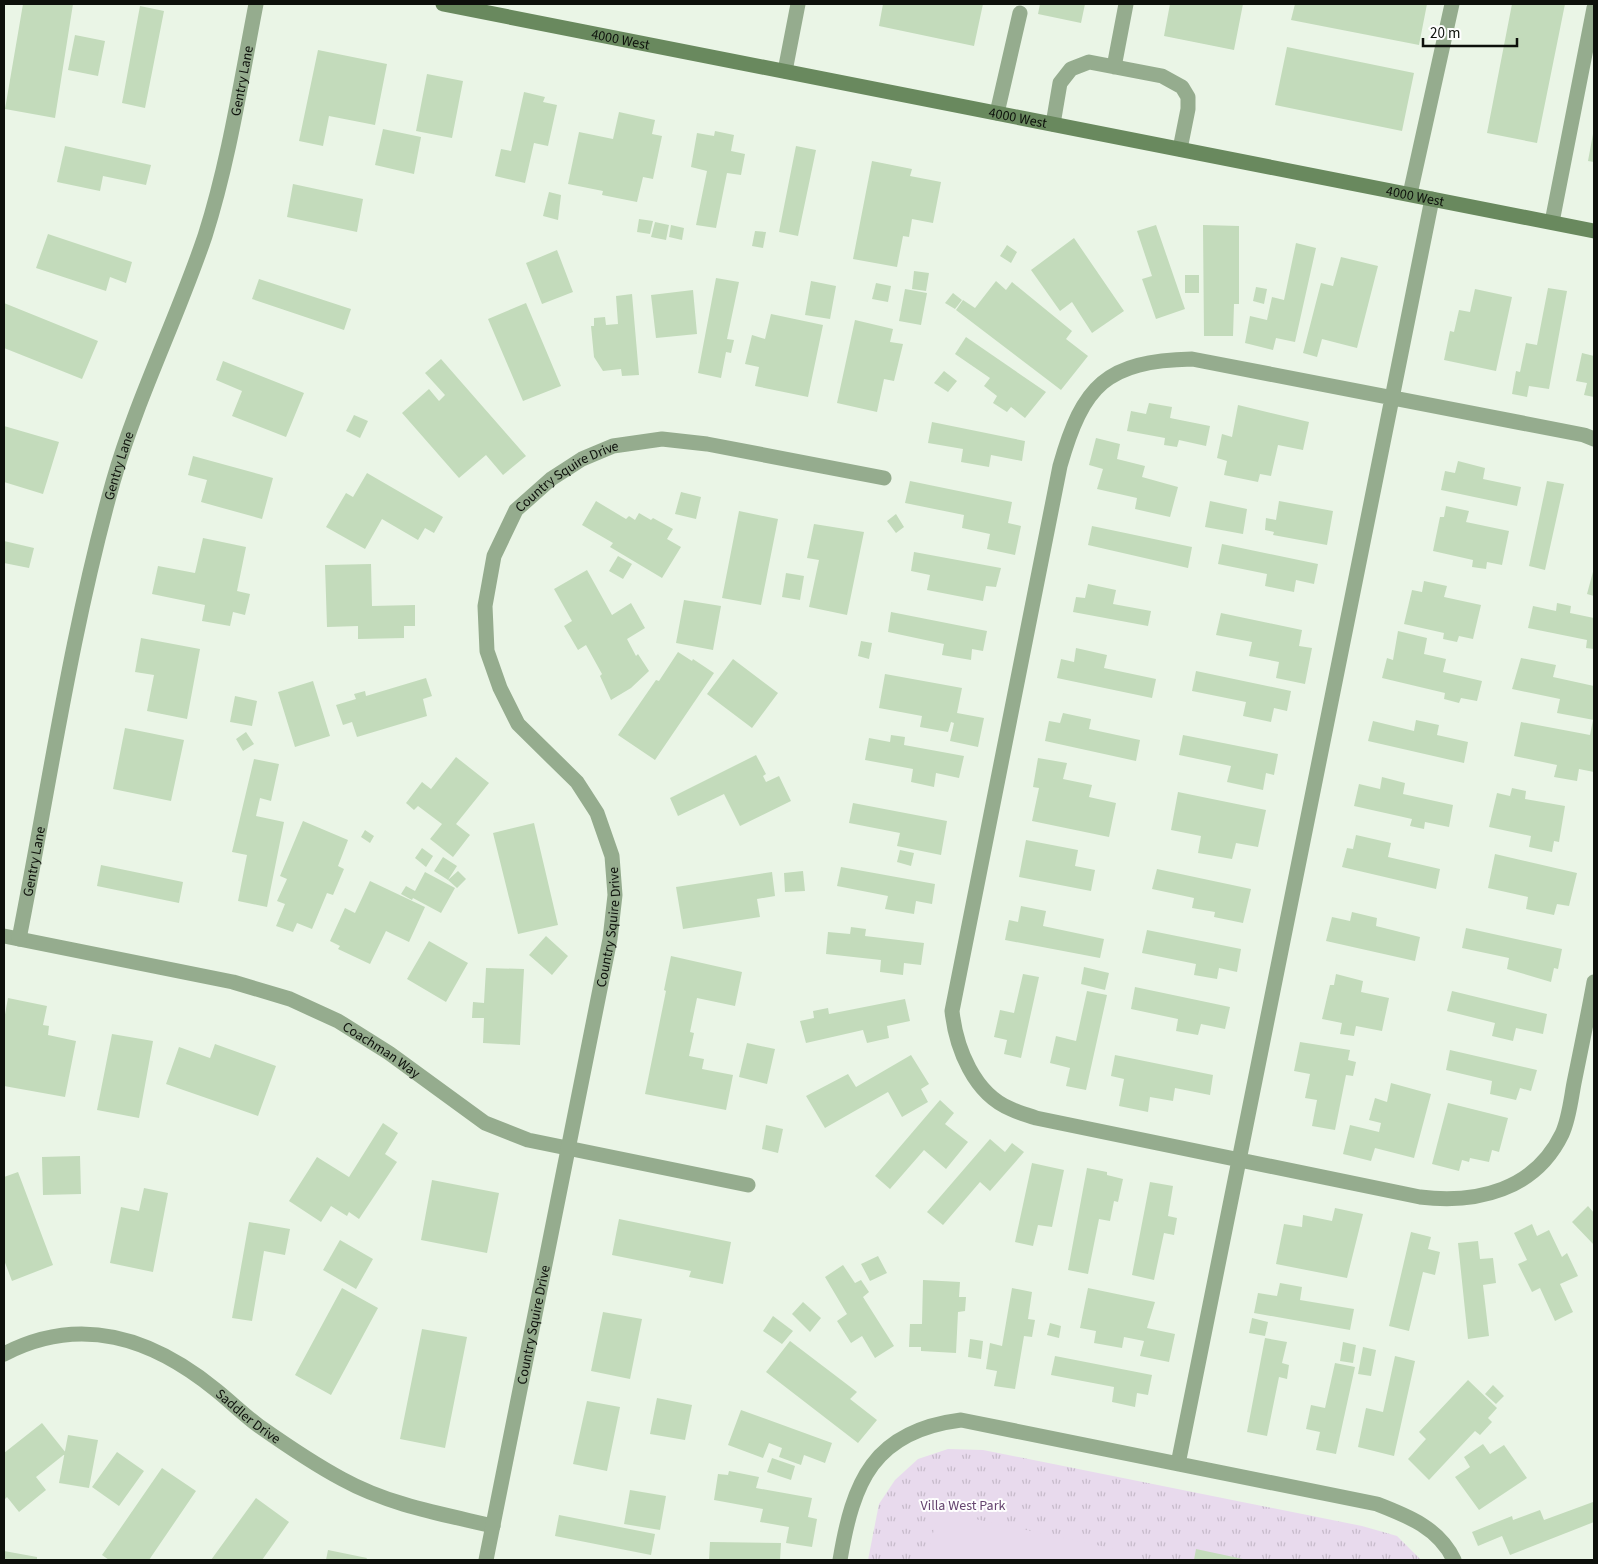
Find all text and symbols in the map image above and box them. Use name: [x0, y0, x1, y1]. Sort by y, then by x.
scale bar: [1423, 15, 1517, 47]
text: 20 m: [1430, 23, 1460, 44]
street label: 4000 West: [590, 24, 652, 56]
street label: Gentry Lane: [226, 44, 259, 118]
street label: 4000 West: [987, 103, 1049, 134]
street label: 4000 West: [1384, 181, 1446, 212]
street label: Gentry Lane: [99, 429, 140, 502]
street label: Country Squire Drive: [511, 436, 620, 517]
street label: Gentry Lane: [18, 825, 51, 898]
street label: Country Squire Drive: [592, 866, 626, 989]
street label: Coachman Way: [338, 1017, 425, 1084]
street label: Country Squire Drive: [512, 1263, 556, 1386]
street label: Saddler Drive: [211, 1385, 285, 1449]
park label: Villa West Park: [921, 1496, 1006, 1516]

